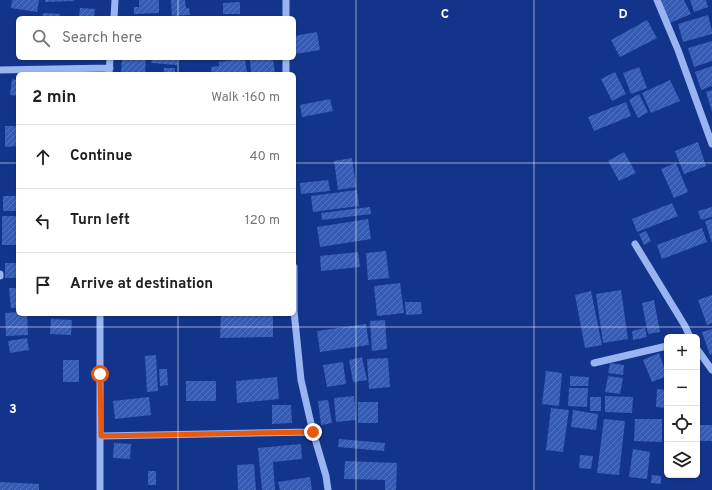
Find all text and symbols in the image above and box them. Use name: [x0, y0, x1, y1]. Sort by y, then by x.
text: C: [441, 7, 449, 23]
text: D: [618, 7, 628, 23]
search box: [16, 16, 296, 60]
icon: search: [30, 27, 52, 49]
text: Search here: [62, 29, 142, 48]
text: 2 min: [32, 87, 76, 109]
text: Walk · 160 m: [211, 90, 280, 106]
icon: ahead: [32, 146, 54, 168]
text: Continue: [70, 147, 132, 166]
text: 40 m: [250, 149, 280, 165]
icon: left: [32, 210, 54, 232]
text: Turn left: [70, 211, 130, 230]
text: 120 m: [245, 213, 280, 229]
icon: arrive: [32, 274, 54, 296]
text: Arrive at destination: [70, 275, 213, 294]
map controls: [664, 334, 700, 478]
button: +: [664, 334, 700, 370]
route start: [91, 365, 109, 383]
button: −: [664, 370, 700, 406]
text: 3: [9, 402, 17, 418]
button: locate: [664, 406, 700, 442]
route end: [304, 423, 322, 441]
button: layers: [664, 442, 700, 478]

